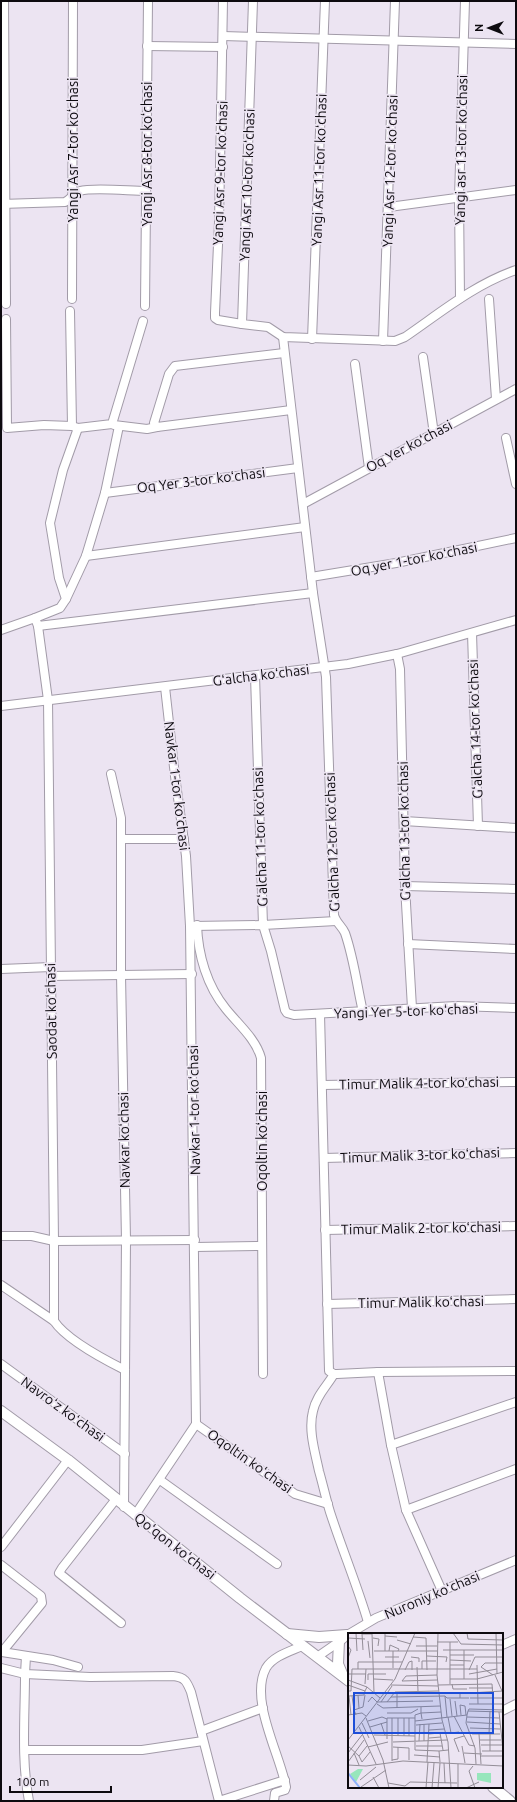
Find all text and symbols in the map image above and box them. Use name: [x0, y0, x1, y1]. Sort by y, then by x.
north arrow: [469, 8, 509, 48]
text: N: [473, 24, 485, 32]
street label: Yangi asr 13-tor koʻchasi: [452, 75, 470, 225]
street label: Yangi Asr 7-tor koʻchasi: [65, 78, 81, 222]
street label: Yangi Asr 8-tor koʻchasi: [139, 82, 155, 226]
street label: Yangi Asr 11-tor koʻchasi: [308, 93, 330, 247]
street label: Yangi Asr 12-tor koʻchasi: [379, 94, 401, 248]
street label: Yangi Asr 9-tor koʻchasi: [209, 100, 231, 246]
street label: Yangi Asr 10-tor koʻchasi: [236, 108, 258, 262]
street label: Oq Yer koʻchasi: [363, 417, 455, 475]
street label: Oq Yer 3-tor koʻchasi: [136, 464, 266, 496]
street label: Oq yer 1-tor koʻchasi: [349, 539, 479, 579]
street label: Gʻalcha 14-tor koʻchasi: [465, 659, 485, 799]
street label: Gʻalcha koʻchasi: [212, 661, 310, 689]
street label: Navkar 1-tor koʻchasi: [161, 720, 193, 852]
street label: Gʻalcha 13-tor koʻchasi: [395, 761, 413, 901]
street label: Gʻalcha 11-tor koʻchasi: [250, 767, 270, 907]
street label: Gʻalcha 12-tor koʻchasi: [322, 772, 342, 912]
street label: Saodat koʻchasi: [42, 963, 60, 1059]
street label: Yangi Yer 5-tor koʻchasi: [333, 1000, 479, 1022]
street label: Navkar 1-tor koʻchasi: [185, 1045, 203, 1175]
street label: Timur Malik 4-tor koʻchasi: [339, 1074, 499, 1092]
street label: Oqoltin koʻchasi: [254, 1091, 270, 1191]
street label: Navkar koʻchasi: [115, 1092, 133, 1188]
street label: Timur Malik 3-tor koʻchasi: [340, 1144, 500, 1166]
street label: Timur Malik 2-tor koʻchasi: [341, 1219, 501, 1237]
street label: Timur Malik koʻchasi: [358, 1293, 484, 1311]
street label: Navroʻz koʻchasi: [18, 1373, 108, 1445]
street label: Oqoltin koʻchasi: [204, 1426, 296, 1496]
street label: Qoʻqon koʻchasi: [131, 1509, 219, 1583]
street label: Nuroniy koʻchasi: [382, 1568, 482, 1622]
inset map: [348, 1633, 503, 1788]
scale bar: [10, 1768, 111, 1794]
text: 100 m: [16, 1775, 49, 1788]

